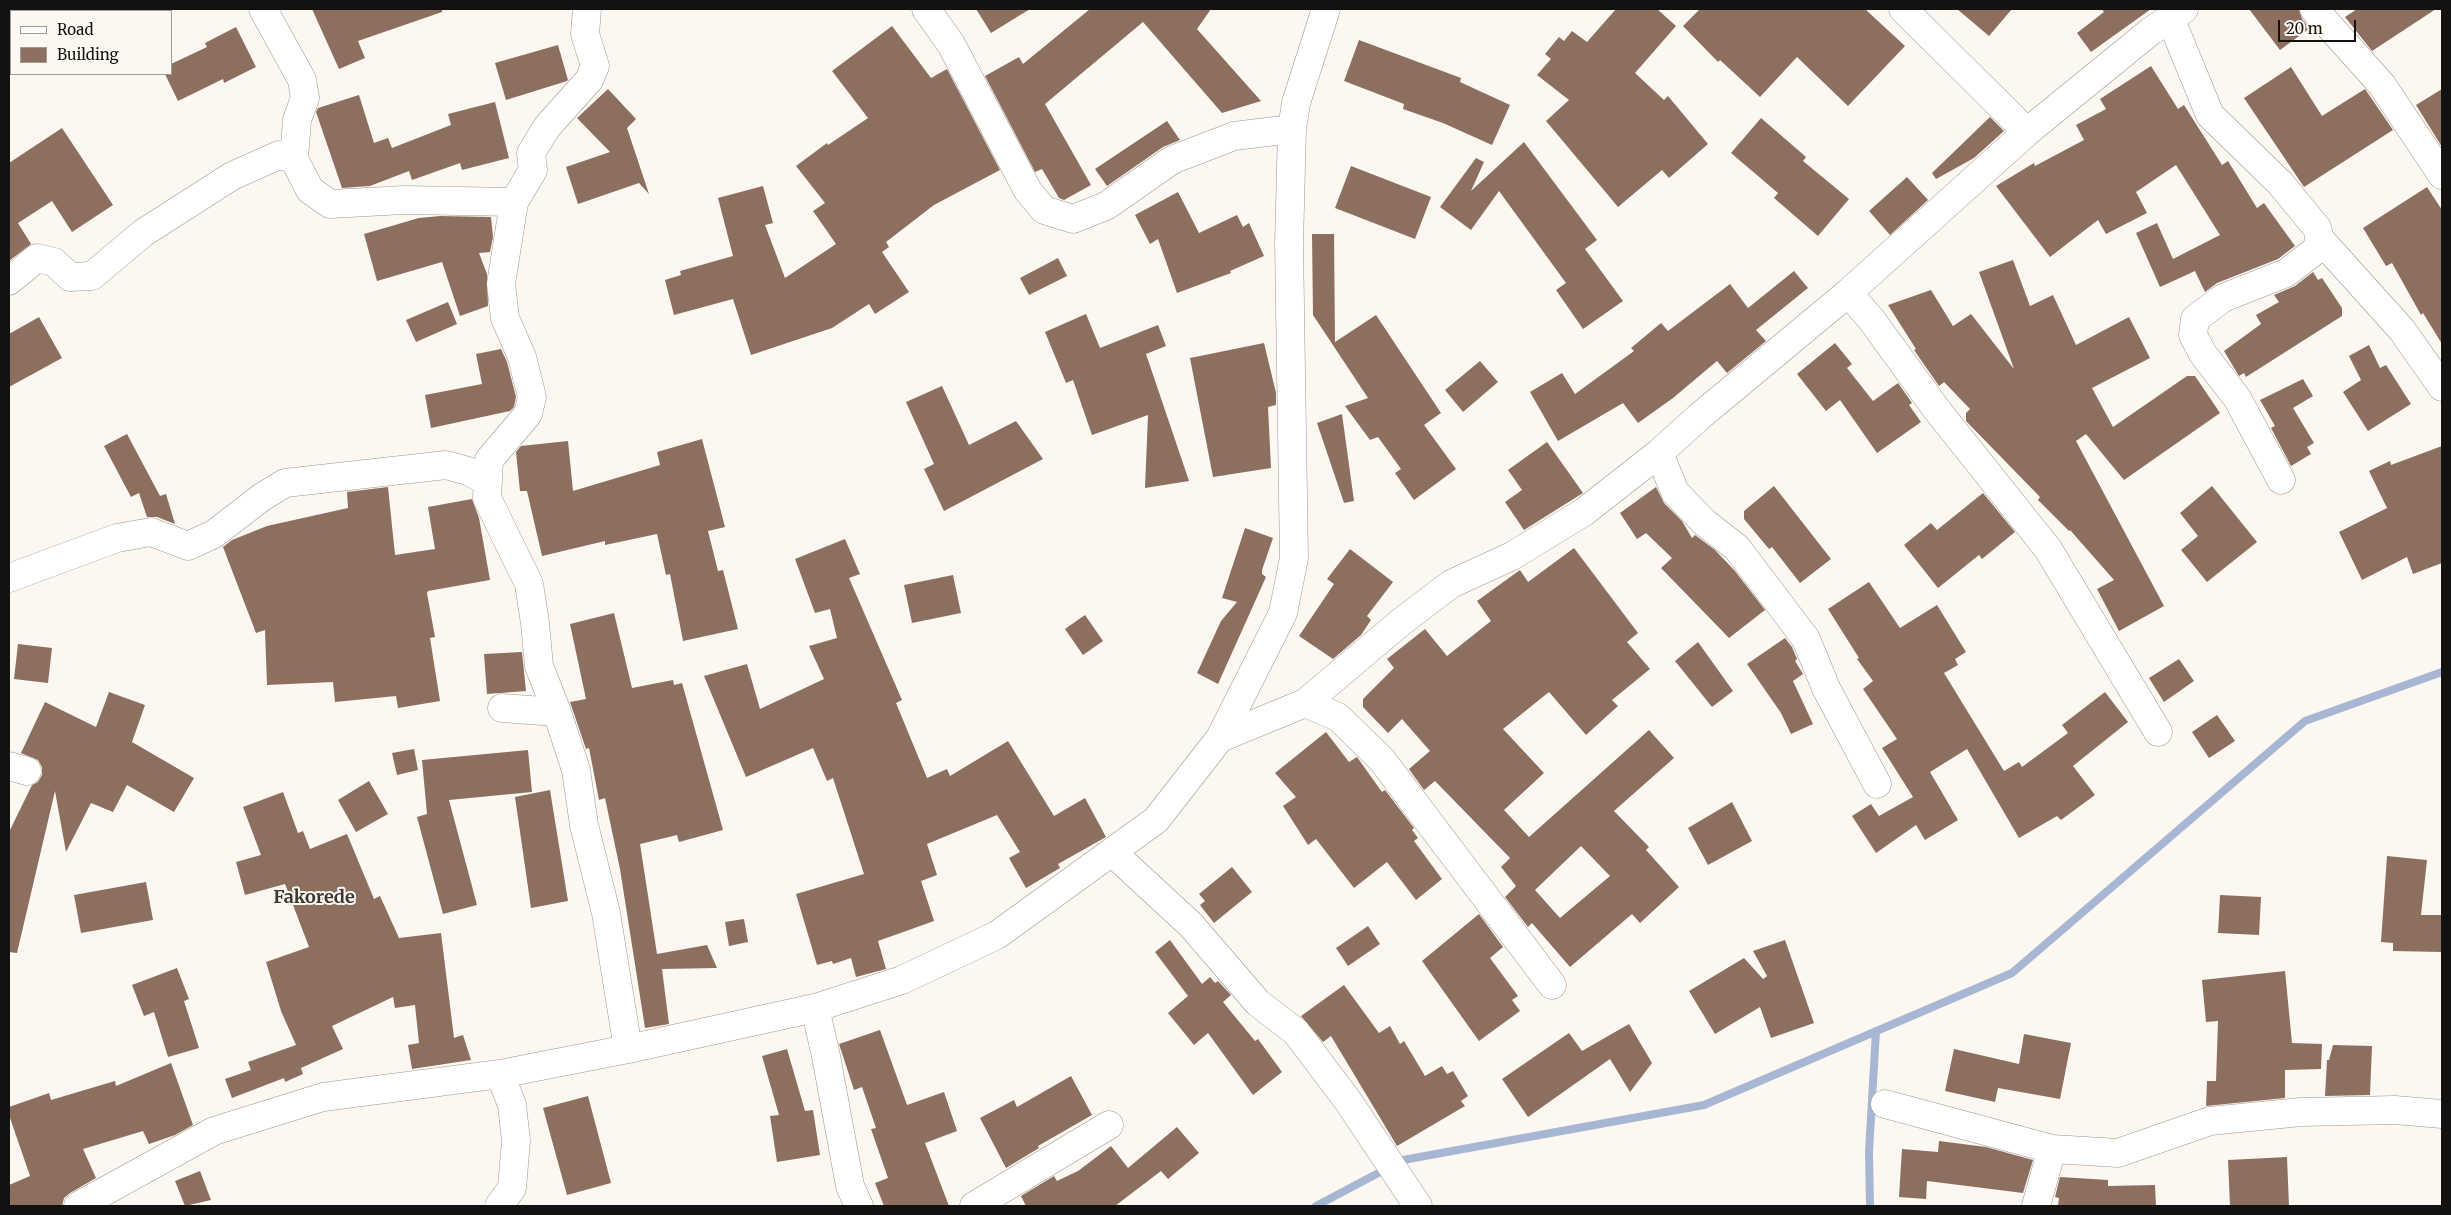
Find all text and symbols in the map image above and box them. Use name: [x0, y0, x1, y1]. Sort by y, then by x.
legend: [10, 10, 172, 75]
scale bar: [2281, 10, 2358, 42]
text: 20 m: [2286, 19, 2323, 38]
text: Road: [57, 20, 93, 39]
text: Building: [57, 45, 119, 64]
district label: Fakorede: [273, 887, 355, 909]

